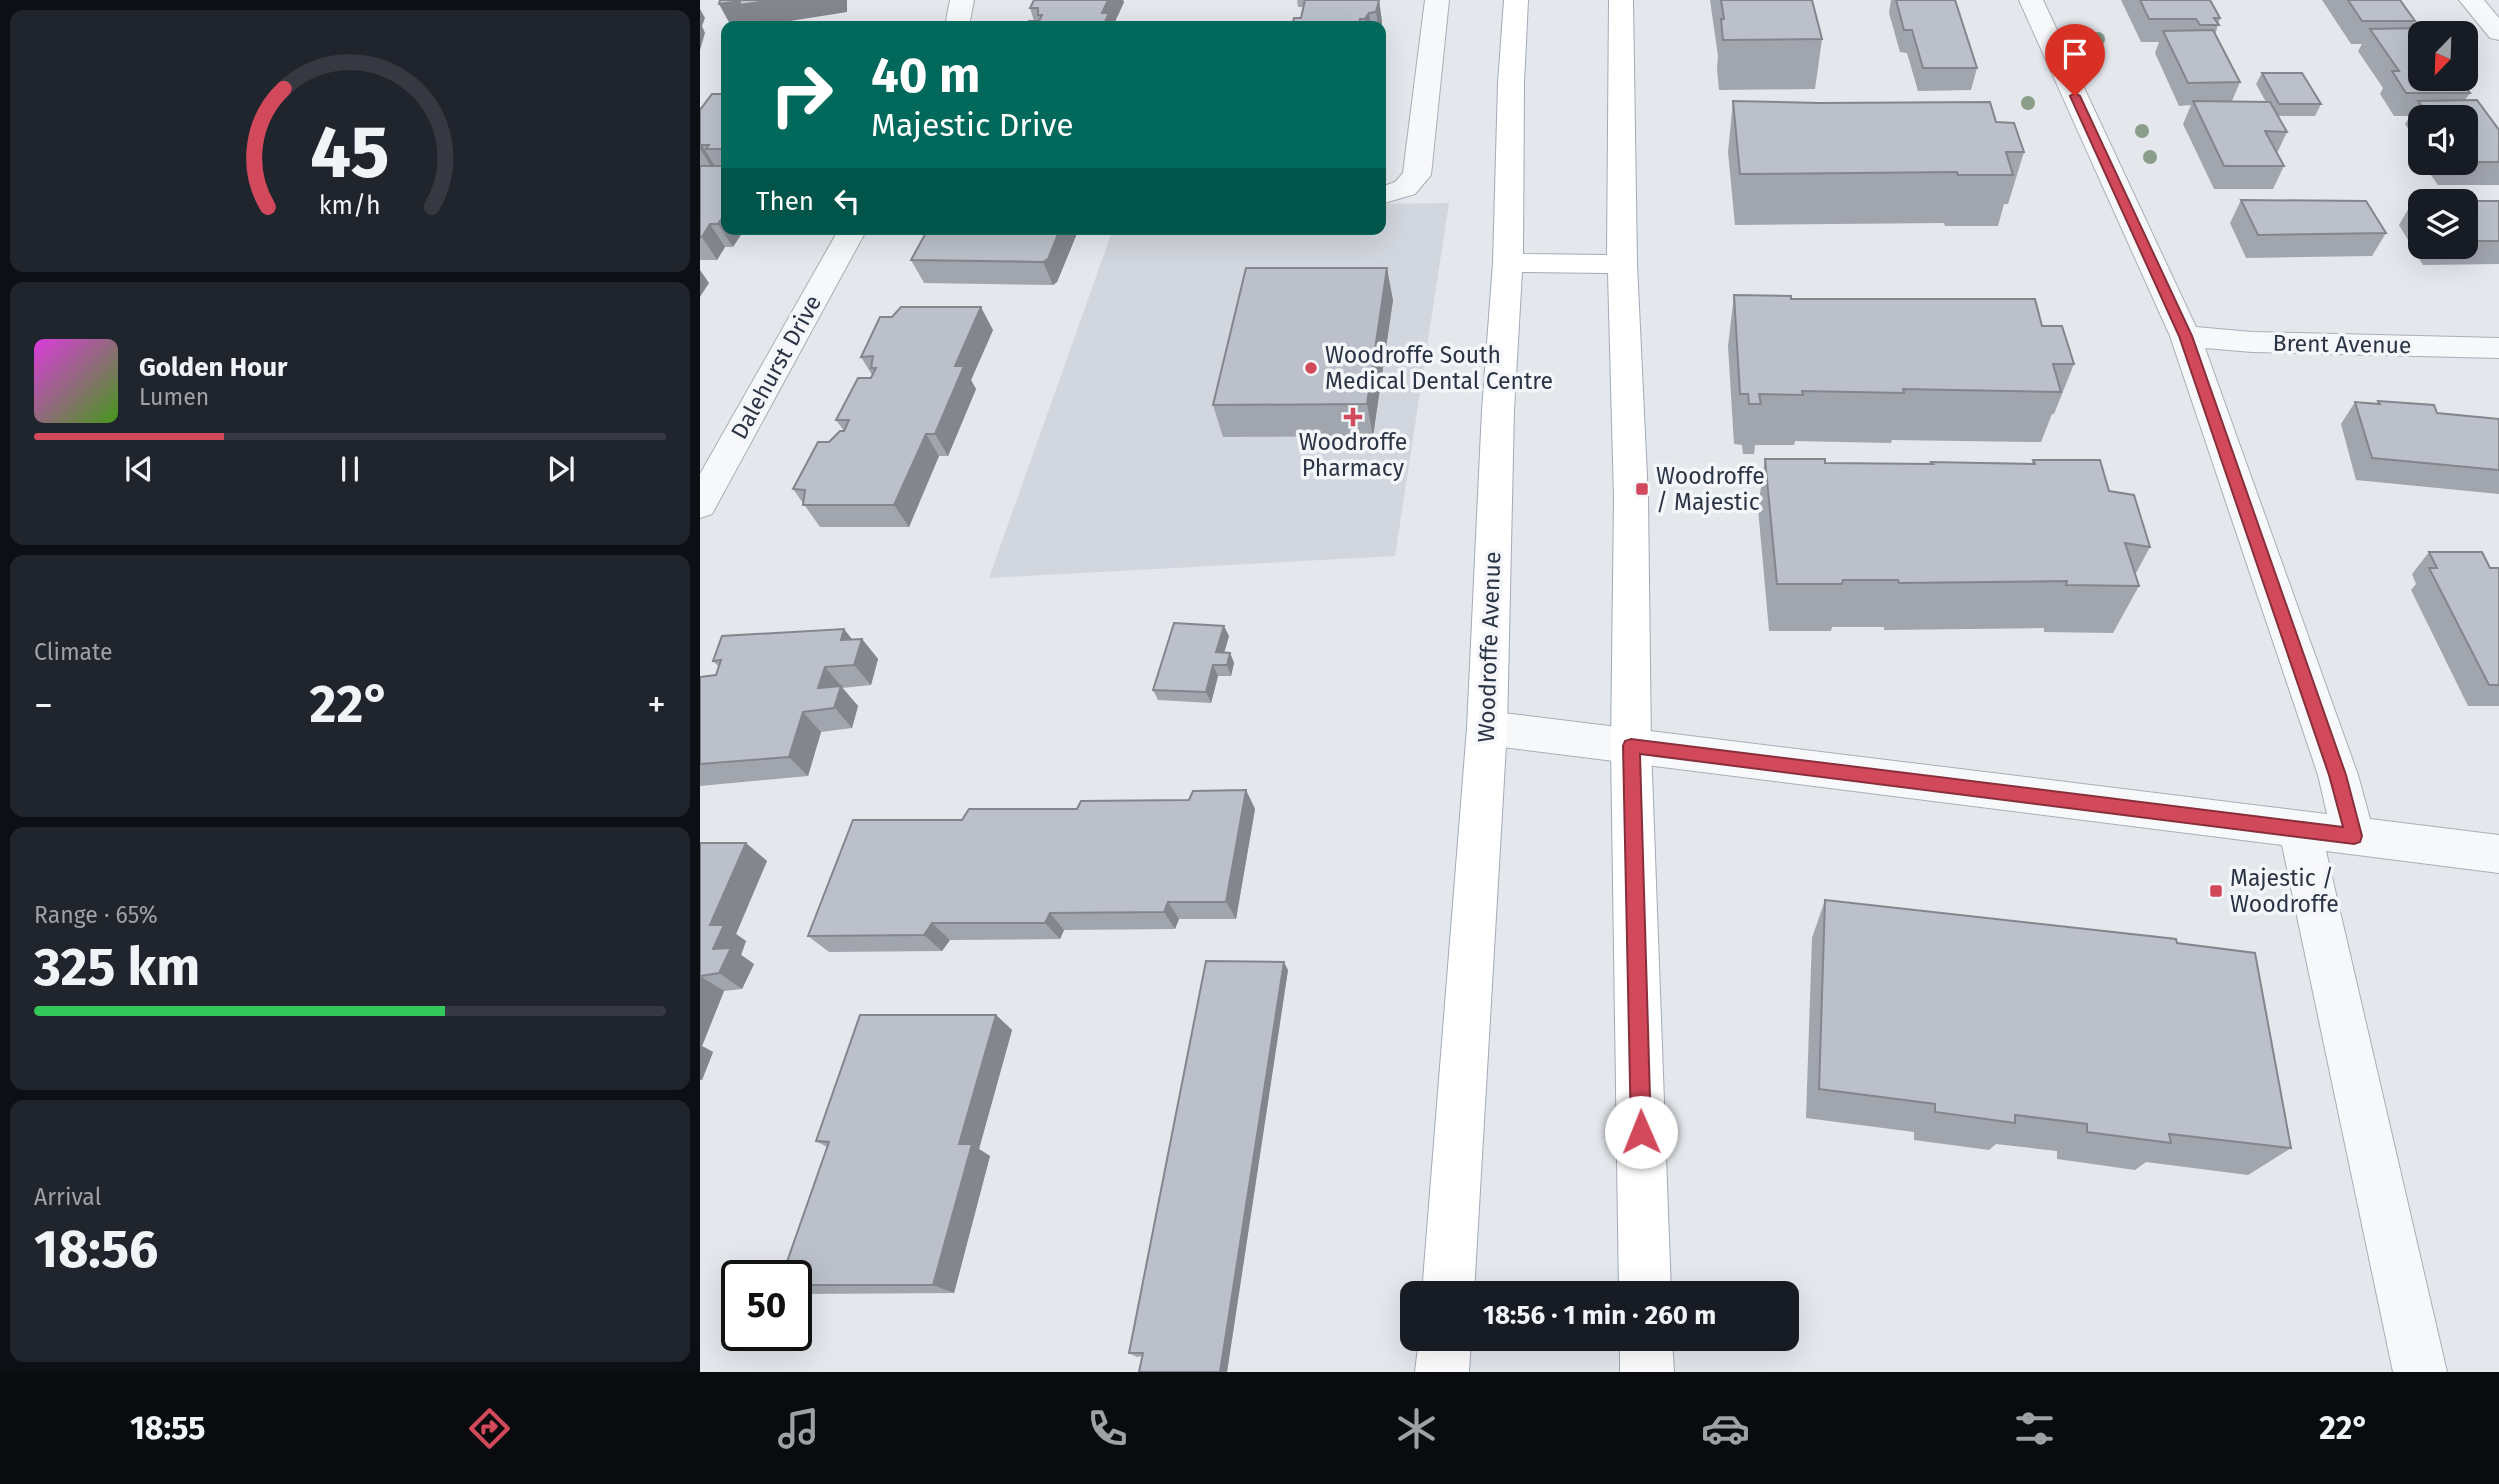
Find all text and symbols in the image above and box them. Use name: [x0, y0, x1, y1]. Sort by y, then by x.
north arrow: [2408, 21, 2478, 91]
map controls: [2408, 21, 2478, 259]
pin: [2045, 24, 2105, 96]
icon: arrive: [2056, 35, 2094, 73]
text: 40 m: [871, 46, 980, 105]
icon: right: [756, 49, 847, 140]
button: sound: [2408, 105, 2478, 175]
text: Majestic Drive: [871, 106, 1074, 144]
text: 45: [310, 110, 390, 197]
icon: left: [828, 182, 866, 220]
text: Then: [756, 186, 814, 217]
button: layers: [2408, 189, 2478, 259]
text: km/h: [319, 191, 381, 221]
street label: Dalehurst Drive: [725, 290, 827, 444]
street label: Brent Avenue: [2272, 329, 2412, 359]
place label: Woodroffe South Medical Dental Centre: [1325, 341, 1553, 395]
text: Golden Hour: [139, 352, 287, 383]
marker: Woodroffe South Medical Dental Centre: [1303, 360, 1319, 376]
text: Lumen: [139, 383, 209, 411]
marker: Woodroffe Pharmacy: [1345, 409, 1361, 425]
place label: Woodroffe Pharmacy: [1299, 428, 1407, 482]
icon: previous: [120, 450, 158, 488]
icon: pause: [331, 450, 369, 488]
icon: next: [542, 450, 580, 488]
place label: Woodroffe / Majestic: [1656, 462, 1765, 516]
marker: Woodroffe / Majestic: [1634, 481, 1650, 497]
street label: Woodroffe Avenue: [1472, 551, 1506, 743]
text: Climate: [34, 638, 113, 666]
text: 22°: [310, 673, 390, 736]
text: −: [34, 682, 53, 728]
text: +: [647, 682, 666, 728]
place label: Majestic / Woodroffe: [2230, 864, 2339, 918]
marker: Majestic / Woodroffe: [2208, 883, 2224, 899]
text: Range · 65%: [34, 901, 158, 929]
text: 325 km: [34, 936, 200, 999]
position arrow: [1604, 1095, 1678, 1169]
text: Arrival: [34, 1183, 101, 1211]
text: 18:56: [34, 1218, 158, 1281]
speed limit sign: 50: [721, 1260, 812, 1351]
text: 18:56 · 1 min · 260 m: [1483, 1300, 1716, 1331]
icon: directions: [465, 1404, 514, 1453]
icon: music: [774, 1404, 823, 1453]
icon: phone: [1083, 1404, 1132, 1453]
icon: climate: [1392, 1404, 1441, 1453]
icon: car: [1701, 1404, 1750, 1453]
icon: filters: [2010, 1404, 2059, 1453]
text: 18:55: [130, 1409, 206, 1447]
text: 22°: [2319, 1409, 2369, 1447]

